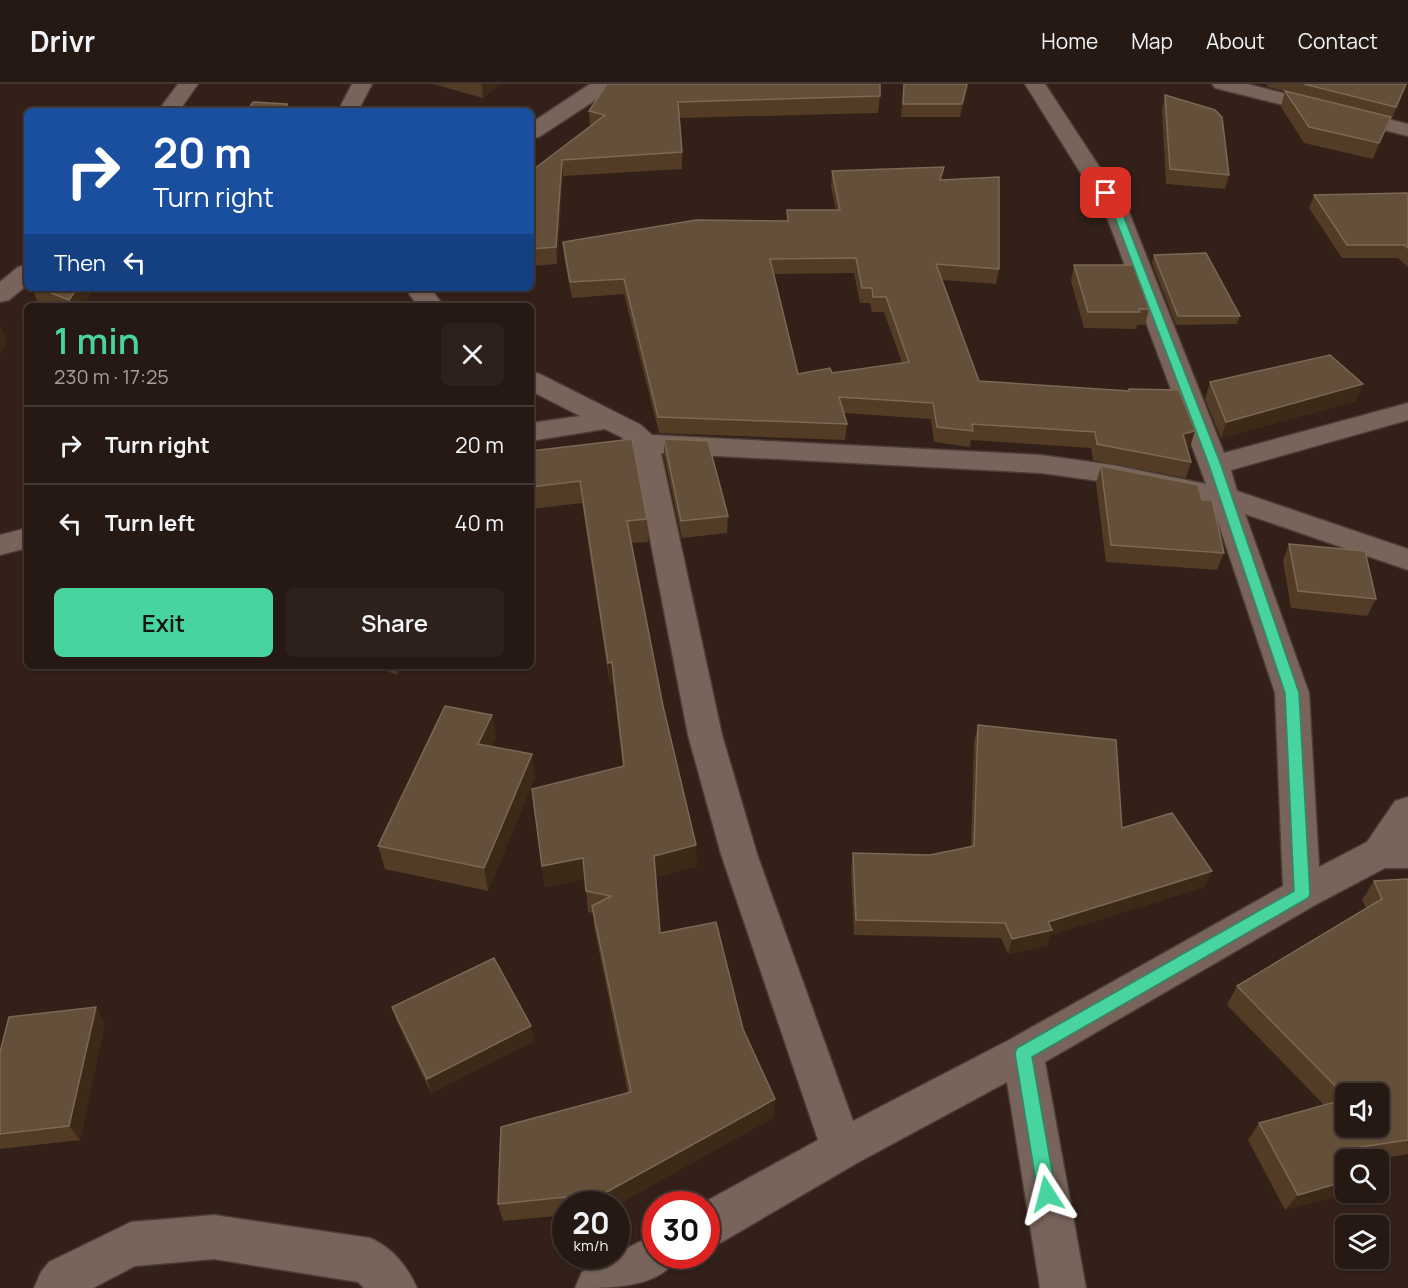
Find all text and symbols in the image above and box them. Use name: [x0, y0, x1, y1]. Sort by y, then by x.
text: Drivr: [30, 22, 95, 60]
text: Home: [1041, 27, 1098, 55]
text: Map: [1131, 27, 1173, 55]
text: About: [1206, 27, 1265, 55]
text: Contact: [1298, 27, 1378, 55]
text: 20 m: [153, 123, 252, 181]
icon: right: [54, 132, 132, 210]
pin: [1080, 167, 1131, 218]
icon: arrive: [1089, 176, 1122, 209]
text: Turn right: [153, 178, 274, 215]
icon: left: [118, 246, 151, 279]
text: Then: [54, 248, 106, 278]
text: 1 min: [54, 316, 140, 365]
button: close: [441, 323, 504, 386]
text: 230 m · 17:25: [54, 363, 169, 390]
icon: right: [54, 429, 87, 462]
text: Turn right: [105, 430, 210, 460]
text: 20 m: [455, 430, 504, 460]
icon: left: [54, 507, 87, 540]
text: Turn left: [105, 508, 195, 538]
text: 40 m: [455, 508, 504, 538]
button: Exit: [54, 588, 273, 657]
button: Share: [285, 588, 504, 657]
map controls: [1335, 1083, 1389, 1269]
button: sound: [1335, 1083, 1389, 1137]
button: search: [1335, 1149, 1389, 1203]
position arrow: [1015, 1162, 1079, 1226]
speed limit sign: 30: [642, 1191, 720, 1269]
text: 20: [572, 1202, 610, 1243]
button: layers: [1335, 1215, 1389, 1269]
text: km/h: [574, 1235, 608, 1256]

